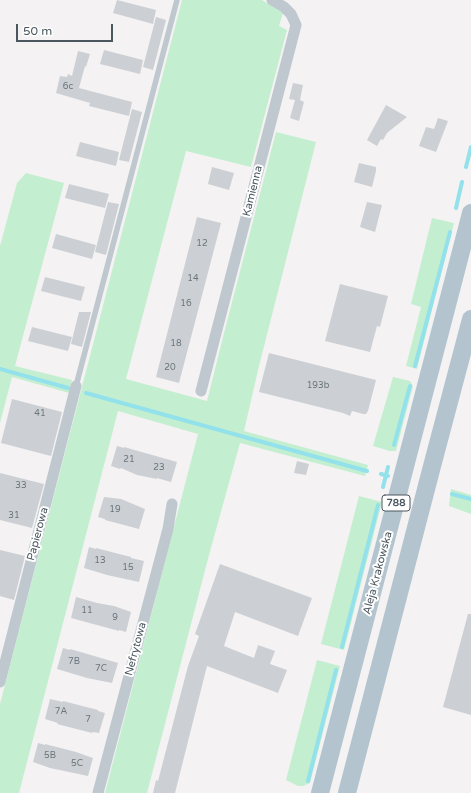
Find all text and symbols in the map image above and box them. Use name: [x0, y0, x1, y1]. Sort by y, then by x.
scale bar: [18, 16, 115, 42]
text: 50 m: [23, 24, 52, 38]
house number: 6c: [63, 82, 73, 92]
street label: Kamienna: [240, 164, 266, 218]
house number: 12: [196, 239, 208, 249]
house number: 14: [187, 274, 199, 284]
house number: 16: [180, 299, 192, 309]
house number: 18: [170, 339, 182, 349]
house number: 20: [164, 363, 176, 373]
house number: 193b: [307, 381, 329, 391]
house number: 41: [34, 409, 46, 419]
house number: 21: [123, 455, 135, 465]
house number: 23: [153, 463, 165, 473]
house number: 33: [15, 481, 27, 491]
road number: 788: [382, 495, 410, 511]
house number: 19: [109, 505, 121, 515]
street label: Papierowa: [25, 506, 51, 562]
house number: 31: [8, 511, 20, 521]
street label: Aleja Krakowska: [361, 530, 395, 616]
house number: 13: [94, 556, 106, 566]
house number: 15: [122, 563, 134, 573]
house number: 11: [81, 606, 93, 616]
house number: 9: [112, 613, 118, 623]
street label: Nefrytowa: [123, 621, 149, 677]
house number: 7B: [68, 657, 80, 667]
house number: 7C: [95, 664, 107, 674]
house number: 7A: [55, 707, 67, 717]
house number: 7: [85, 715, 91, 725]
house number: 5B: [44, 751, 56, 761]
house number: 5C: [71, 759, 83, 769]

